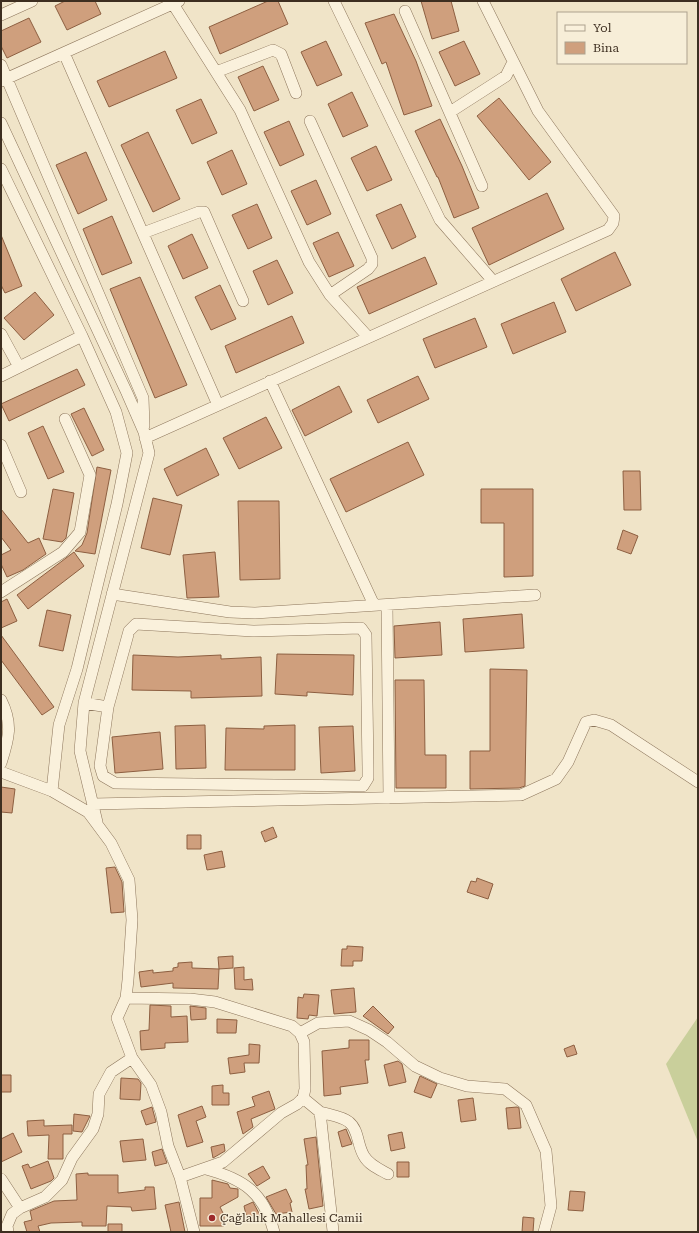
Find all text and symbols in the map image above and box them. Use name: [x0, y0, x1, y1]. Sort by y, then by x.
legend: [557, 12, 687, 64]
text: Yol: [593, 21, 612, 35]
text: Bina: [593, 41, 620, 55]
place label: Çağlalık Mahallesi Camii: [220, 1211, 363, 1225]
marker: Çağlalık Mahallesi Camii: [207, 1213, 217, 1223]

